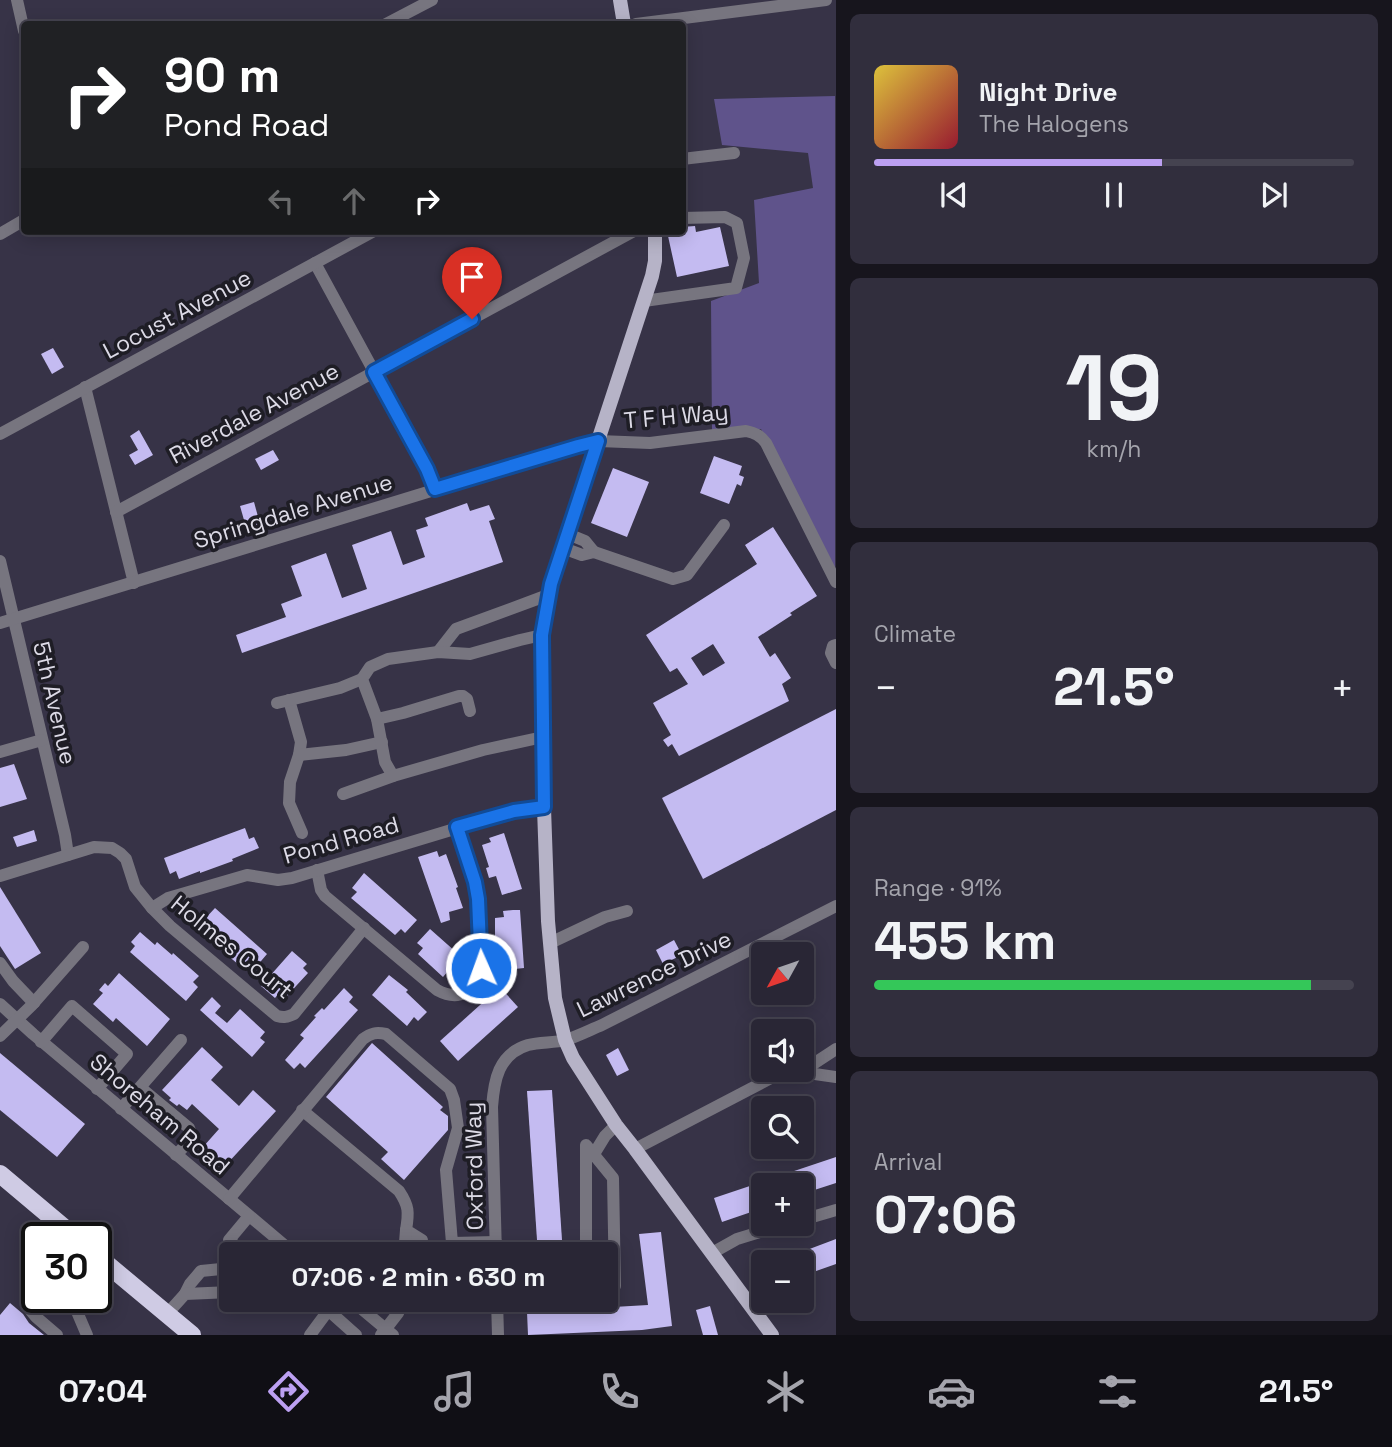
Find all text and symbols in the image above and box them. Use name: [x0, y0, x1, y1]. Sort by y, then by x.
text: 90 m: [164, 44, 280, 106]
icon: right: [49, 49, 140, 140]
text: Night Drive: [979, 75, 1117, 109]
text: Pond Road: [164, 105, 329, 145]
text: The Halogens: [979, 109, 1129, 139]
icon: previous: [935, 176, 973, 214]
icon: pause: [1095, 176, 1133, 214]
icon: next: [1255, 176, 1293, 214]
icon: left: [262, 182, 300, 220]
icon: ahead: [335, 182, 373, 220]
icon: right: [408, 182, 446, 220]
pin: [442, 247, 502, 319]
icon: arrive: [453, 258, 491, 296]
street label: Locust Avenue: [98, 262, 256, 366]
text: 19: [1065, 330, 1163, 447]
street label: Riverdale Avenue: [164, 356, 344, 470]
street label: T F H Way: [622, 396, 730, 436]
text: km/h: [1087, 434, 1141, 464]
street label: Springdale Avenue: [190, 467, 396, 555]
text: Climate: [874, 619, 956, 649]
street label: 5th Avenue: [26, 639, 84, 767]
text: 21.5°: [1053, 654, 1175, 720]
text: −: [874, 664, 898, 712]
text: +: [1330, 664, 1354, 712]
street label: Pond Road: [280, 809, 402, 871]
text: Range · 91%: [874, 873, 1002, 903]
street label: Holmes Court: [165, 889, 299, 1005]
text: 455 km: [874, 908, 1056, 974]
street label: Lawrence Drive: [572, 924, 736, 1024]
position arrow: [444, 931, 518, 1005]
north arrow: [751, 942, 814, 1004]
map controls: [751, 942, 814, 1313]
button: sound: [751, 1019, 814, 1082]
street label: Shoreham Road: [84, 1047, 236, 1181]
button: search: [751, 1096, 814, 1159]
street label: Oxford Way: [458, 1101, 490, 1231]
text: Arrival: [874, 1147, 942, 1177]
button: +: [751, 1173, 814, 1236]
text: 07:06: [874, 1182, 1017, 1248]
speed limit sign: 30: [21, 1222, 112, 1313]
button: −: [751, 1250, 814, 1313]
text: 07:06 · 2 min · 630 m: [292, 1260, 545, 1294]
icon: directions: [264, 1367, 313, 1416]
icon: music: [430, 1367, 479, 1416]
icon: phone: [595, 1367, 644, 1416]
icon: climate: [761, 1367, 810, 1416]
icon: car: [927, 1367, 976, 1416]
icon: filters: [1093, 1367, 1142, 1416]
text: 07:04: [58, 1371, 147, 1411]
text: 21.5°: [1259, 1371, 1333, 1411]

